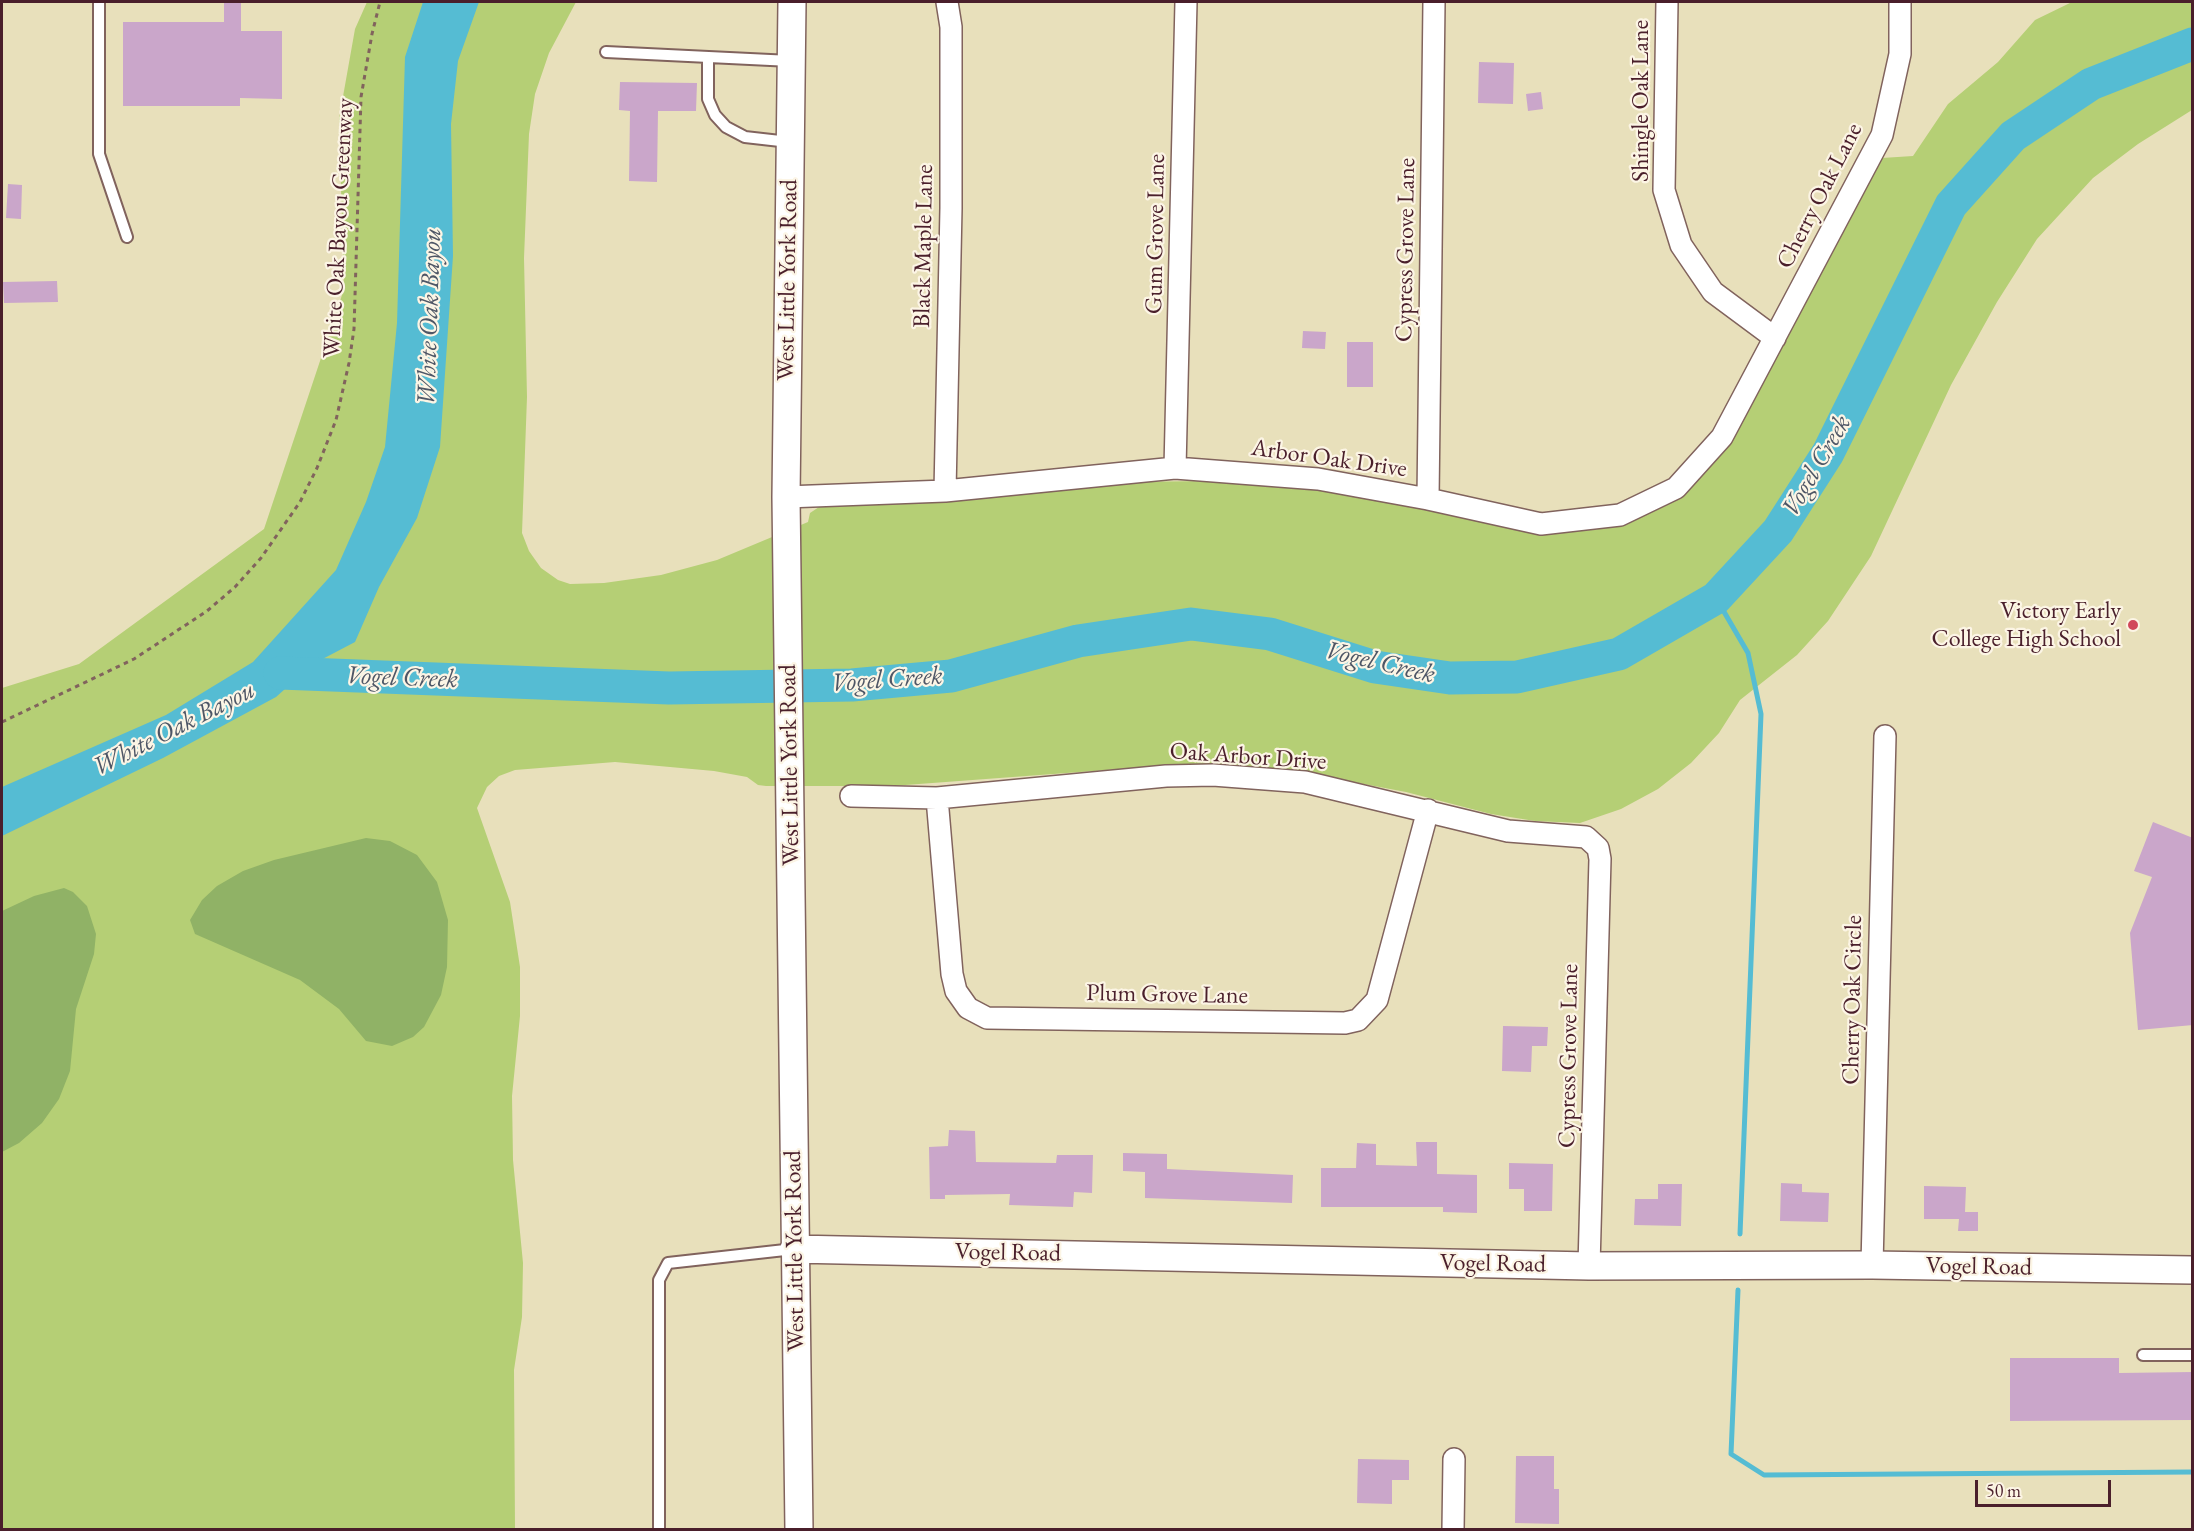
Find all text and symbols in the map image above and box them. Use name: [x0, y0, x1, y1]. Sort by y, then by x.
street label: Shingle Oak Lane: [1627, 20, 1655, 182]
street label: White Oak Bayou Greenway: [318, 97, 360, 359]
street label: Cherry Oak Lane: [1771, 118, 1869, 274]
street label: Gum Grove Lane: [1140, 154, 1172, 314]
street label: Cypress Grove Lane: [1390, 158, 1422, 342]
street label: Black Maple Lane: [908, 164, 940, 328]
street label: West Little York Road: [772, 179, 804, 381]
water label: White Oak Bayou: [411, 228, 449, 406]
water label: Vogel Creek: [1776, 410, 1858, 522]
street label: Arbor Oak Drive: [1249, 434, 1409, 484]
place label: Victory Early College High School: [1932, 597, 2121, 653]
marker: Victory Early College High School: [2126, 618, 2140, 632]
water label: Vogel Creek: [1322, 635, 1438, 691]
water label: Vogel Creek: [346, 660, 458, 696]
water label: Vogel Creek: [830, 661, 944, 699]
street label: West Little York Road: [774, 664, 806, 866]
water label: White Oak Bayou: [88, 675, 260, 783]
street label: Oak Arbor Drive: [1169, 737, 1327, 777]
street label: Cherry Oak Circle: [1837, 915, 1869, 1085]
street label: Cypress Grove Lane: [1553, 964, 1585, 1148]
street label: Plum Grove Lane: [1086, 979, 1248, 1011]
street label: West Little York Road: [779, 1150, 811, 1352]
street label: Vogel Road: [955, 1238, 1061, 1268]
street label: Vogel Road: [1440, 1249, 1546, 1279]
street label: Vogel Road: [1926, 1252, 2032, 1282]
scale bar: [1978, 1468, 2114, 1506]
text: 50 m: [1986, 1479, 2021, 1502]

